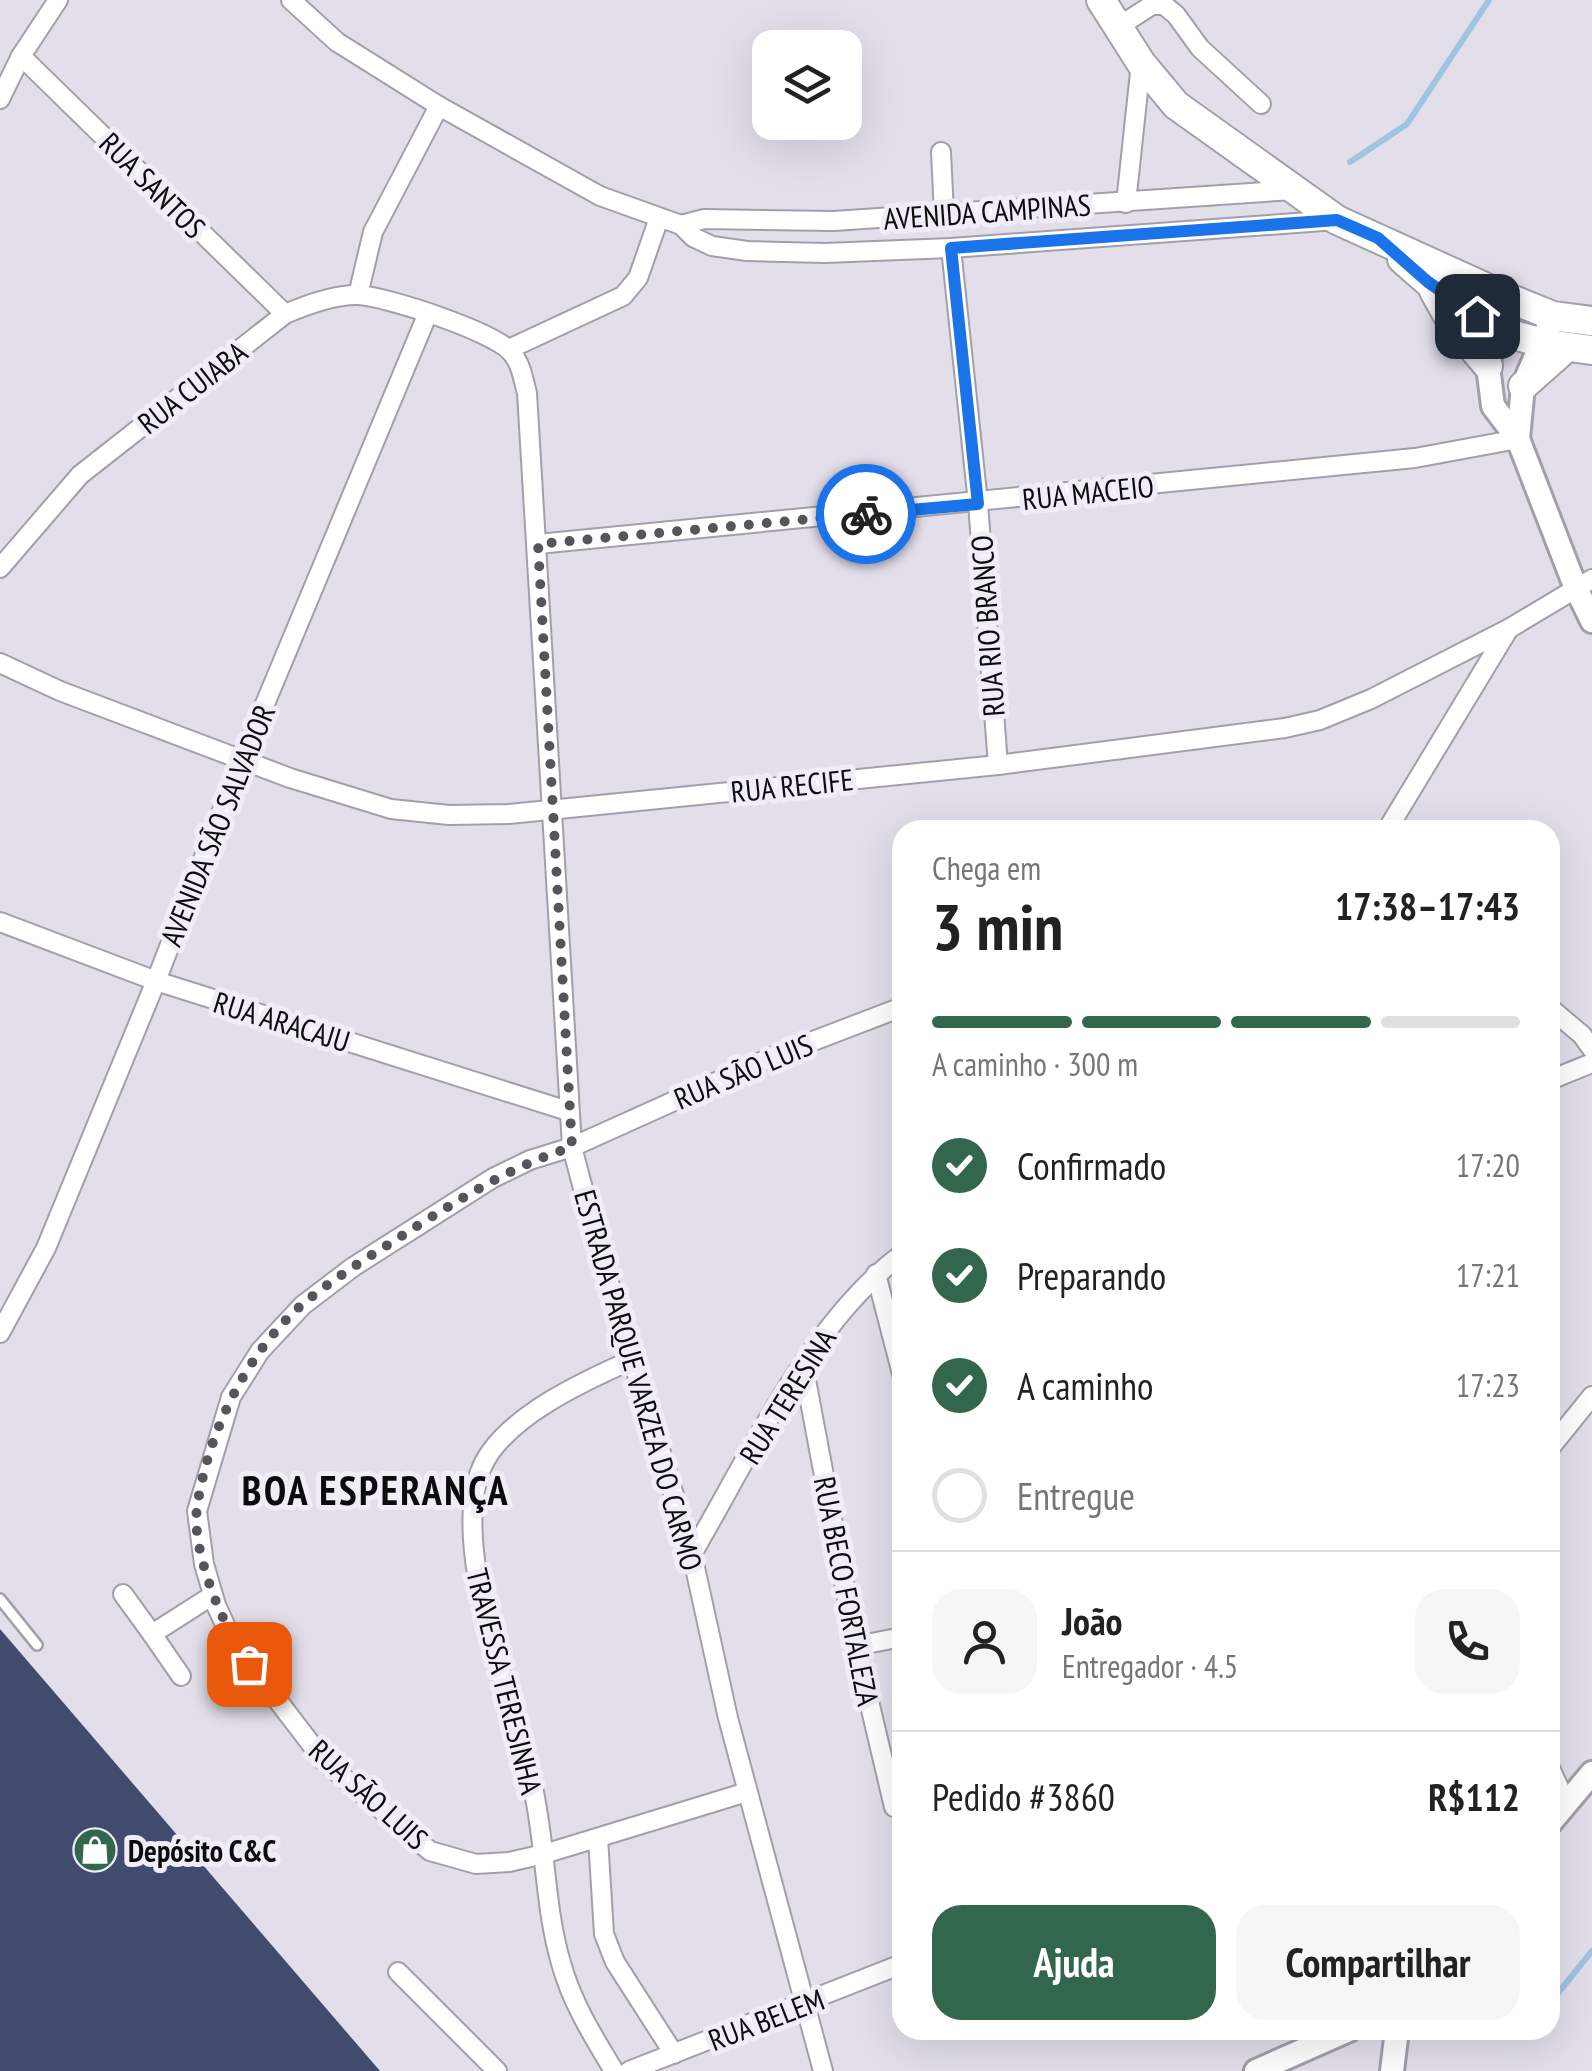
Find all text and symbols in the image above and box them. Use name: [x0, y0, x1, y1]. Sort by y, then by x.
map controls: [752, 30, 862, 140]
button: layers: [752, 30, 862, 140]
street label: RUA SANTOS: [92, 124, 214, 246]
street label: AVENIDA CAMPINAS: [882, 184, 1092, 238]
pin: [1435, 274, 1520, 359]
icon: home: [1450, 289, 1505, 344]
street label: RUA CUIABA: [129, 332, 255, 442]
courier: [816, 464, 916, 564]
street label: RUA MACEIO: [1020, 466, 1156, 518]
icon: bike: [839, 487, 894, 542]
street label: RUA RIO BRANCO: [961, 534, 1013, 718]
street label: AVENIDA SÃO SALVADOR: [151, 698, 283, 952]
street label: RUA RECIFE: [729, 759, 855, 811]
text: Chega em: [932, 847, 1041, 889]
text: 17:38–17:43: [1335, 881, 1520, 930]
text: 3 min: [932, 884, 1063, 968]
street label: RUA ARACAJU: [209, 982, 355, 1060]
street label: RUA SÃO LUIS: [668, 1024, 818, 1118]
text: A caminho · 300 m: [932, 1043, 1138, 1085]
icon: check: [932, 1138, 987, 1193]
text: Confirmado: [1017, 1141, 1166, 1190]
text: 17:20: [1456, 1144, 1520, 1186]
street label: ESTRADA PARQUE VARZEA DO CARMO: [566, 1185, 712, 1575]
icon: check: [932, 1248, 987, 1303]
text: Preparando: [1017, 1251, 1166, 1300]
text: 17:21: [1456, 1254, 1520, 1296]
street label: RUA TERESINA: [730, 1320, 844, 1471]
icon: check: [932, 1358, 987, 1413]
text: A caminho: [1017, 1361, 1153, 1410]
text: 17:23: [1456, 1364, 1520, 1406]
district label: BOA ESPERANÇA: [242, 1464, 510, 1516]
text: Entregue: [1017, 1471, 1135, 1520]
street label: RUA BECO FORTALEZA: [806, 1473, 888, 1710]
street label: TRAVESSA TERESINHA: [458, 1564, 552, 1799]
button: person: [932, 1589, 1037, 1694]
button: phone: [1415, 1589, 1520, 1694]
text: João: [1062, 1596, 1123, 1645]
pin: [207, 1622, 292, 1707]
icon: bag: [222, 1637, 277, 1692]
text: Entregador · 4.5: [1062, 1645, 1238, 1687]
street label: RUA SÃO LUIS: [301, 1730, 437, 1858]
text: Pedido #3860: [932, 1772, 1115, 1821]
text: R$112: [1428, 1772, 1520, 1821]
shop icon: Depósito C&C: [72, 1827, 118, 1873]
place label: Depósito C&C: [128, 1831, 277, 1870]
button: Ajuda: [932, 1905, 1216, 2020]
button: Compartilhar: [1236, 1905, 1520, 2020]
street label: RUA BELEM: [703, 1979, 829, 2059]

